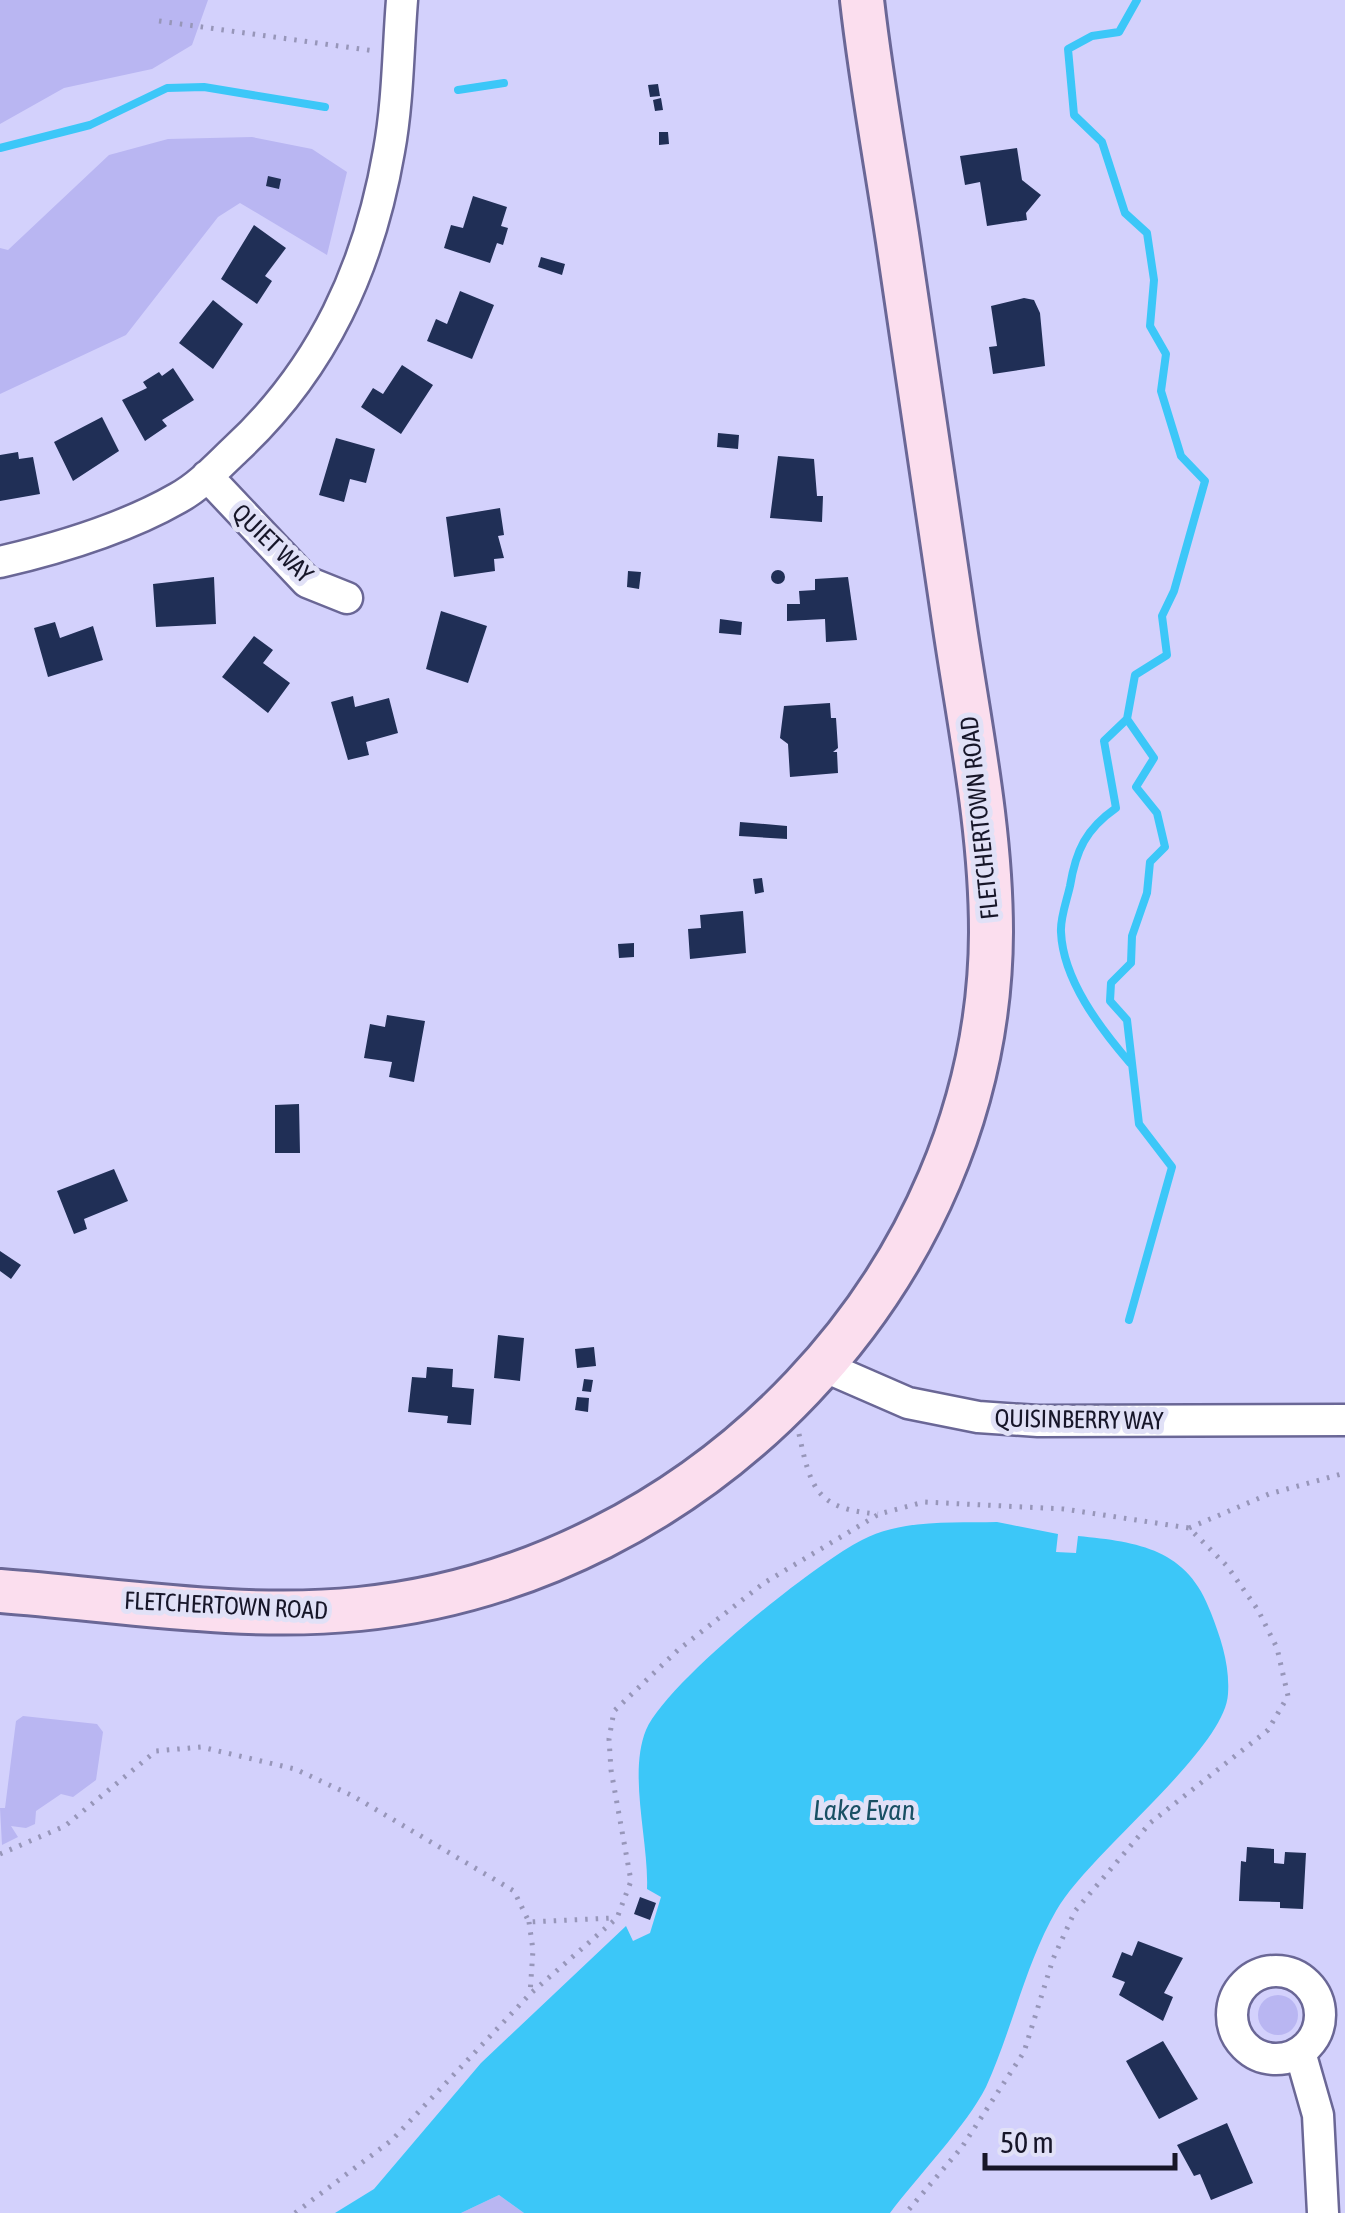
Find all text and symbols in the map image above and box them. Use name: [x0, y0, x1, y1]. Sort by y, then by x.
street label: QUIET WAY: [227, 498, 319, 588]
street label: FLETCHERTOWN ROAD: [954, 715, 1004, 921]
street label: QUISINBERRY WAY: [994, 1404, 1164, 1434]
street label: FLETCHERTOWN ROAD: [123, 1586, 329, 1624]
water label: Lake Evan: [813, 1794, 915, 1826]
scale bar: [985, 2108, 1175, 2170]
text: 50 m: [1000, 2125, 1054, 2159]

